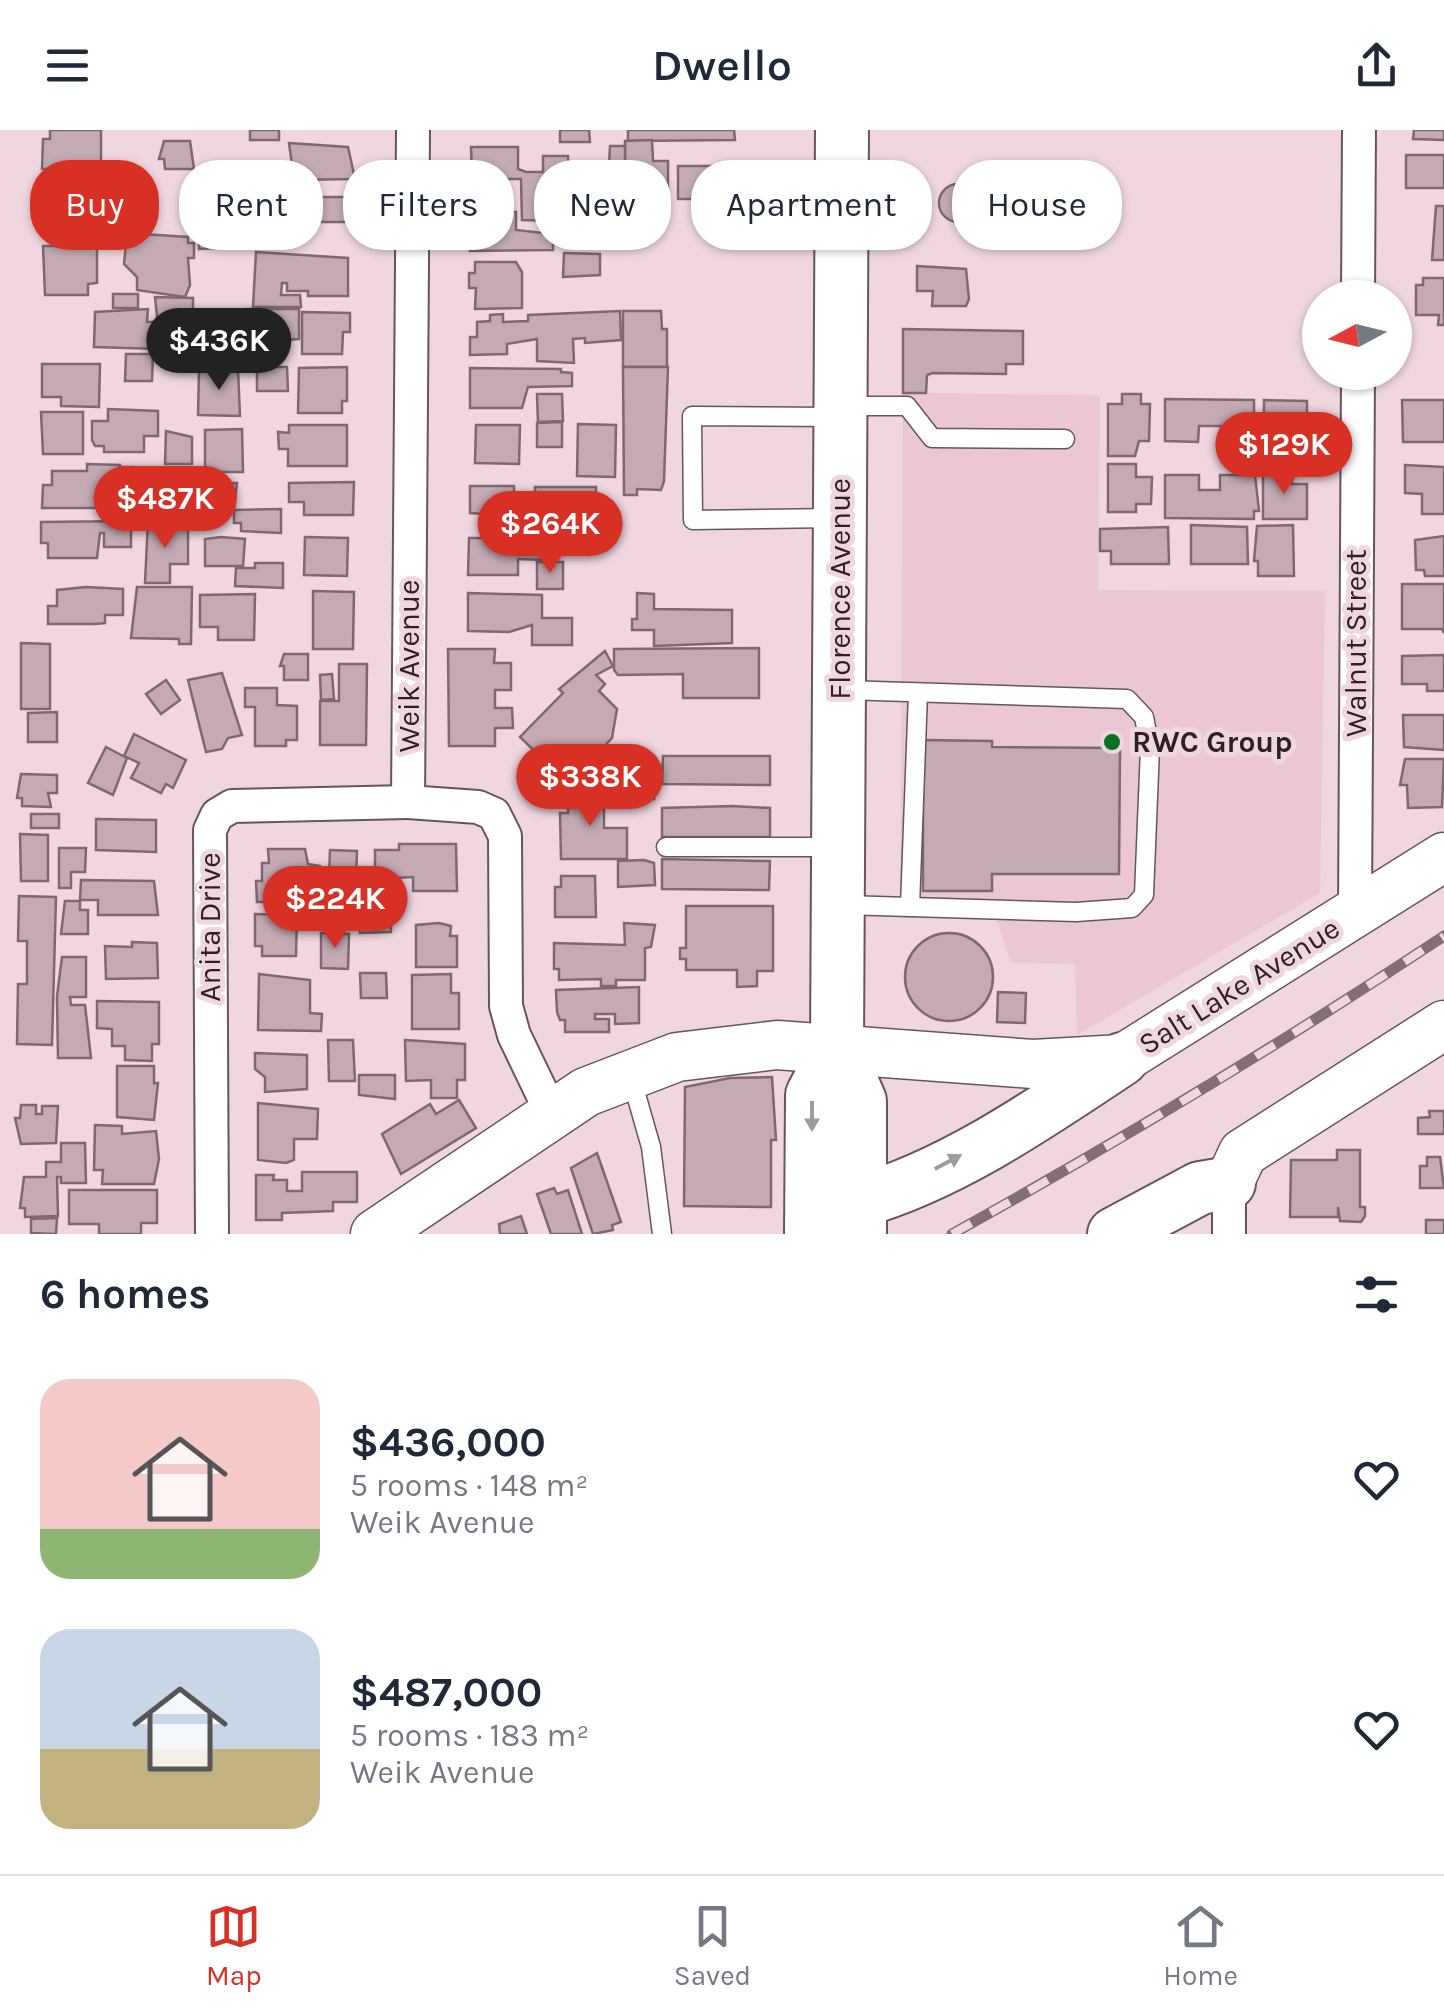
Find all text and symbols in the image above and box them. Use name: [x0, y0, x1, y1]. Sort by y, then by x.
icon: menu: [40, 38, 95, 93]
icon: share: [1349, 38, 1404, 93]
text: Dwello: [652, 39, 792, 91]
chip: Buy: [30, 160, 159, 250]
chip: Rent: [179, 160, 323, 250]
chip: Filters: [343, 160, 514, 250]
chip: New: [534, 160, 671, 250]
chip: Apartment: [691, 160, 932, 250]
chip: House: [952, 160, 1122, 250]
north arrow: [1302, 280, 1412, 390]
map controls: [1302, 280, 1412, 390]
pin: $436K: [149, 308, 289, 393]
text: $436K: [168, 322, 270, 359]
pin: $129K: [1214, 412, 1354, 497]
text: $129K: [1237, 426, 1331, 463]
pin: $487K: [95, 466, 235, 551]
street label: Florence Avenue: [822, 478, 858, 700]
text: $487K: [116, 480, 214, 517]
pin: $264K: [480, 491, 620, 576]
text: $264K: [500, 505, 600, 542]
street label: Walnut Street: [1338, 549, 1374, 737]
street label: Weik Avenue: [391, 580, 427, 752]
place label: RWC Group: [1132, 724, 1292, 760]
marker: RWC Group: [1101, 731, 1123, 753]
pin: $338K: [520, 744, 660, 829]
text: $338K: [538, 758, 642, 795]
street label: Anita Drive: [192, 852, 228, 1002]
pin: $224K: [265, 866, 405, 951]
text: $224K: [285, 880, 385, 917]
street label: Salt Lake Avenue: [1132, 910, 1346, 1062]
one-way arrow: [804, 1101, 820, 1133]
one-way arrow: [934, 1154, 963, 1171]
icon: filters: [1349, 1267, 1404, 1322]
text: 6 homes: [40, 1269, 210, 1319]
text: $436,000: [350, 1417, 546, 1467]
icon: home: [120, 1419, 240, 1539]
icon: heart: [1349, 1452, 1404, 1507]
text: 5 rooms · 148 m²: [350, 1467, 588, 1504]
text: Weik Avenue: [350, 1504, 535, 1541]
text: $487,000: [350, 1667, 542, 1717]
icon: home: [120, 1669, 240, 1789]
icon: heart: [1349, 1702, 1404, 1757]
text: 5 rooms · 183 m²: [350, 1717, 589, 1754]
text: Weik Avenue: [350, 1754, 535, 1791]
tab: Map: [206, 1899, 262, 1992]
tab: Saved: [674, 1899, 751, 1992]
tab: Home: [1163, 1899, 1238, 1992]

